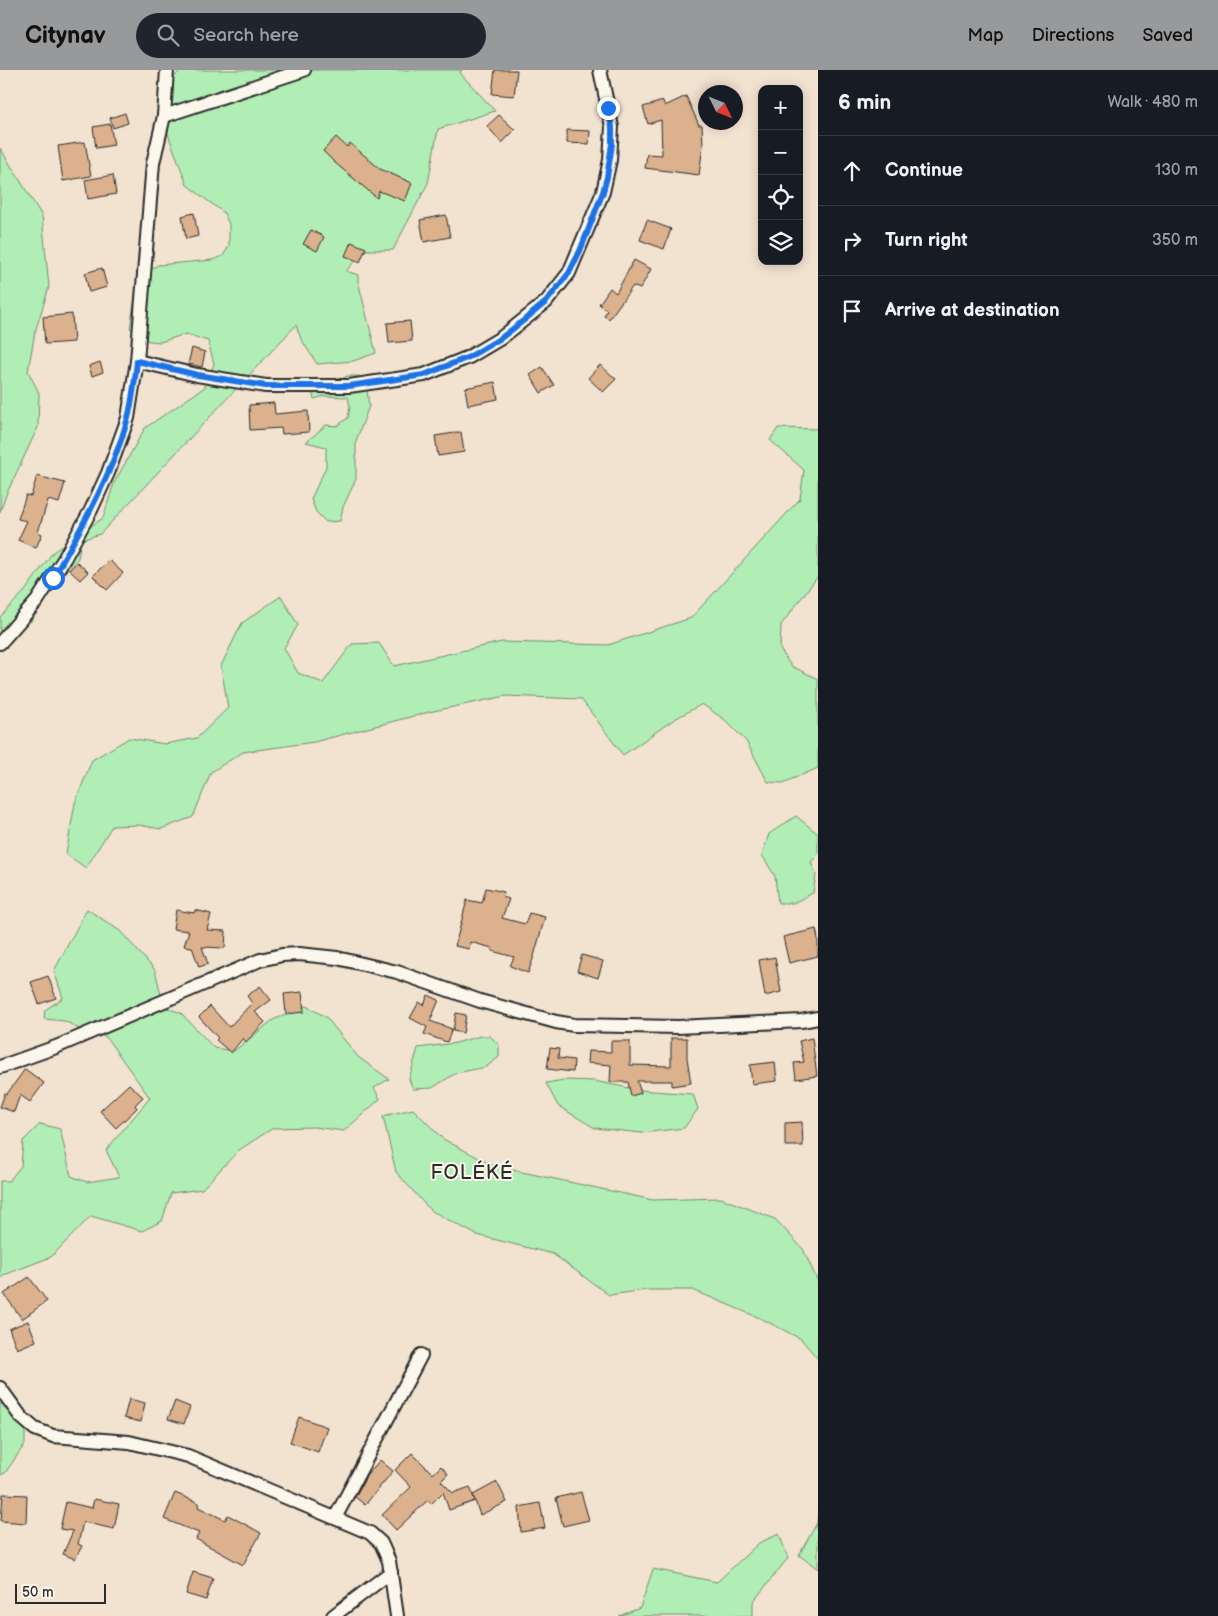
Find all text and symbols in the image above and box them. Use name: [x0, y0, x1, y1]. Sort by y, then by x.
search box: [136, 13, 486, 58]
text: Citynav: [25, 21, 106, 50]
icon: search: [154, 21, 182, 49]
text: Search here: [194, 24, 299, 47]
text: Map: [968, 25, 1004, 46]
text: Directions: [1032, 25, 1114, 46]
text: Saved: [1142, 25, 1193, 46]
north arrow: [698, 85, 743, 130]
map controls: [758, 85, 803, 265]
button: +: [758, 85, 803, 130]
text: 6 min: [838, 90, 891, 115]
text: Walk · 480 m: [1107, 93, 1198, 112]
route end: [597, 97, 620, 120]
button: −: [758, 130, 803, 175]
icon: ahead: [838, 157, 866, 185]
text: Continue: [885, 159, 963, 182]
text: 130 m: [1155, 161, 1198, 180]
button: locate: [758, 175, 803, 220]
button: layers: [758, 220, 803, 265]
icon: right: [838, 227, 866, 255]
text: Turn right: [885, 229, 968, 252]
text: 350 m: [1152, 231, 1198, 250]
icon: arrive: [838, 297, 866, 325]
text: Arrive at destination: [885, 299, 1060, 322]
route start: [42, 567, 65, 590]
district label: FOLÉKÉ: [430, 1160, 514, 1185]
scale bar: [15, 1581, 106, 1604]
text: 50 m: [22, 1584, 54, 1601]

